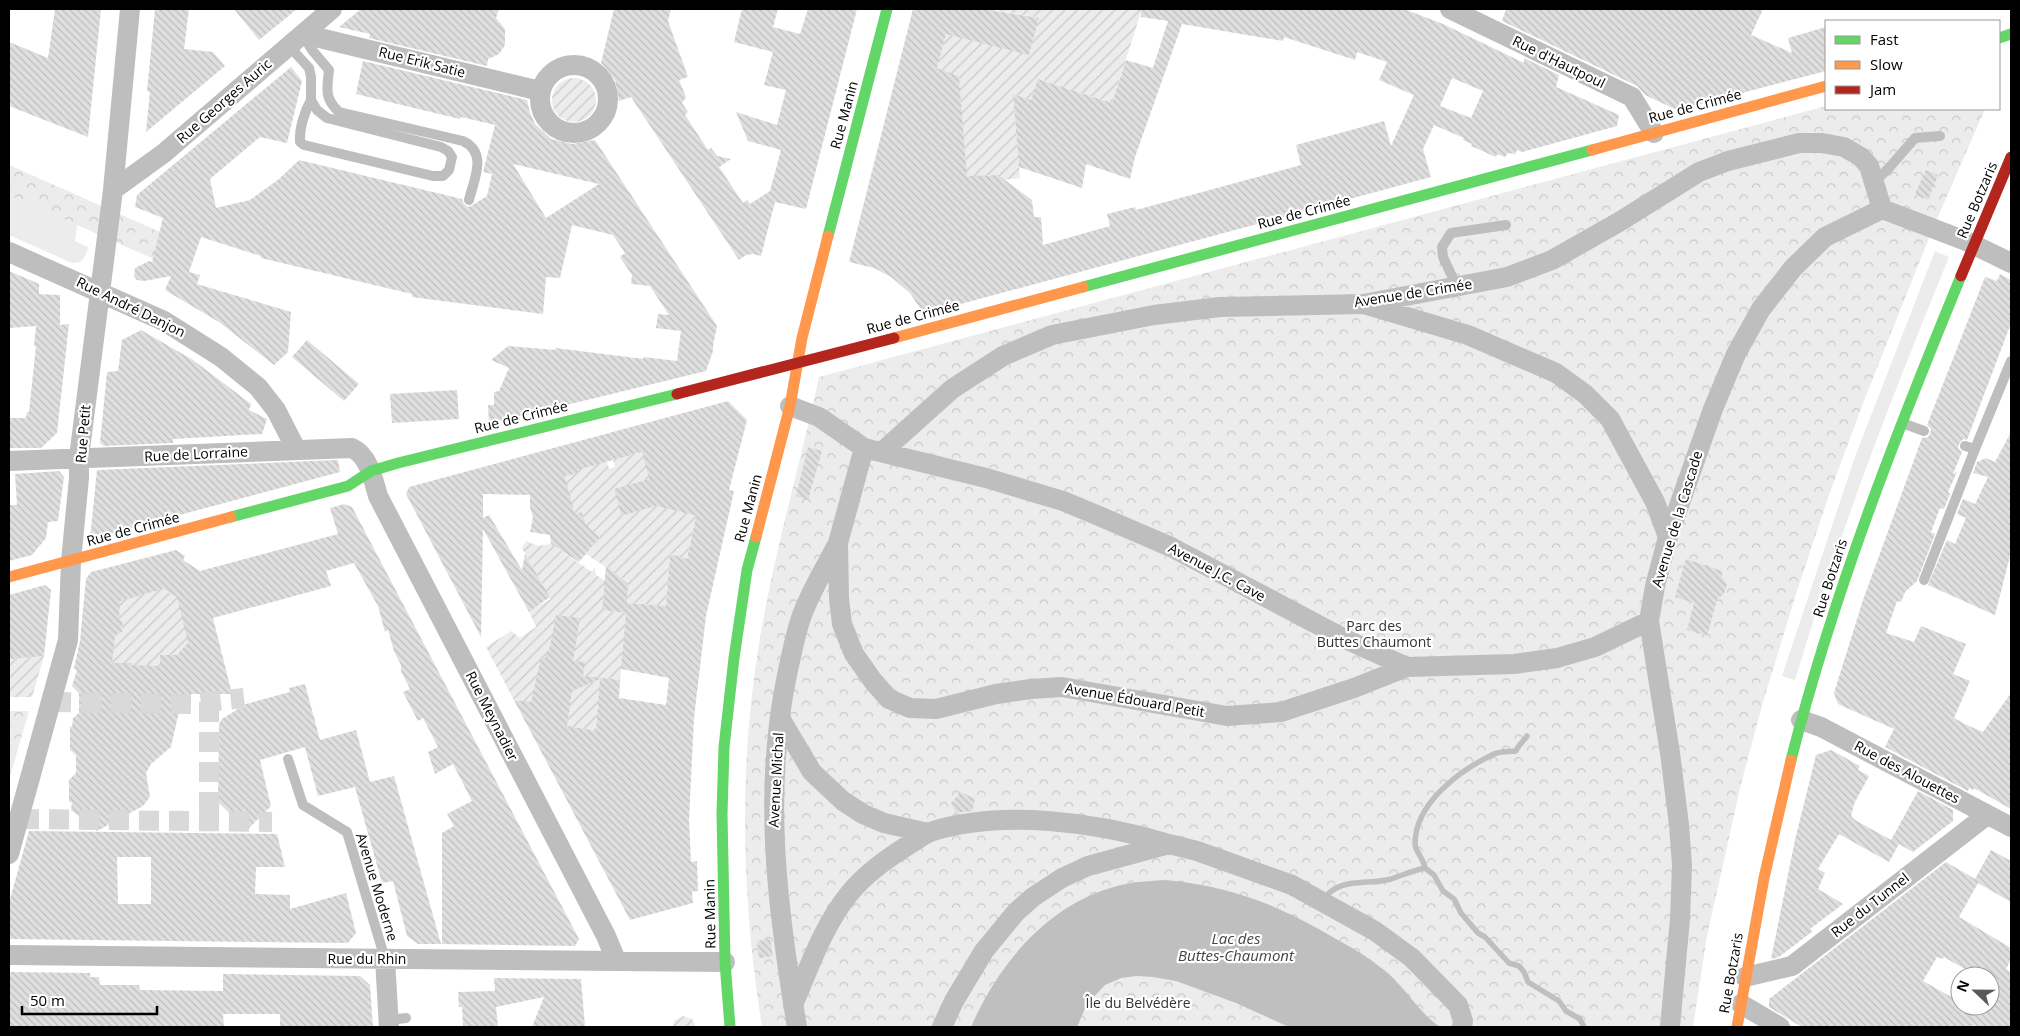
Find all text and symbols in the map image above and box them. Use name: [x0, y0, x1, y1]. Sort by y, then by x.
legend: [1825, 20, 2000, 110]
text: Fast: [1870, 29, 1899, 49]
street label: Rue d'Hautpoul: [1510, 31, 1609, 92]
street label: Rue Erik Satie: [377, 42, 468, 81]
street label: Rue Georges Auric: [172, 54, 275, 147]
text: Slow: [1870, 54, 1903, 74]
street label: Rue Manin: [825, 79, 862, 151]
text: Jam: [1868, 79, 1896, 99]
street label: Rue de Crimée: [1646, 84, 1744, 127]
street label: Rue Botzaris: [1952, 158, 2001, 241]
street label: Rue de Crimée: [1255, 190, 1353, 233]
street label: Rue André Danjon: [74, 272, 189, 341]
street label: Avenue de Crimée: [1353, 274, 1473, 311]
street label: Rue de Crimée: [864, 295, 962, 338]
street label: Rue de Crimée: [472, 396, 570, 437]
street label: Rue Petit: [70, 404, 95, 464]
street label: Rue de Lorraine: [144, 441, 248, 466]
street label: Avenue de la Cascade: [1647, 448, 1706, 589]
street label: Rue Manin: [729, 472, 766, 544]
street label: Rue de Crimée: [84, 507, 182, 550]
street label: Rue Botzaris: [1808, 536, 1851, 620]
street label: Avenue J.C. Cave: [1165, 538, 1269, 605]
park label: Parc des Buttes Chaumont: [1317, 616, 1431, 651]
street label: Rue Meynadier: [462, 668, 523, 764]
street label: Avenue Édouard Petit: [1064, 678, 1206, 721]
street label: Avenue Michal: [764, 732, 787, 828]
street label: Rue des Alouettes: [1851, 736, 1964, 808]
street label: Avenue Moderne: [352, 831, 403, 943]
street label: Rue du Tunnel: [1827, 868, 1913, 941]
street label: Rue Manin: [699, 879, 720, 949]
water label: Lac des Buttes-Chaumont: [1178, 928, 1295, 965]
street label: Rue Botzaris: [1714, 931, 1747, 1015]
street label: Rue du Rhin: [328, 949, 406, 968]
north arrow: [1950, 966, 2000, 1016]
text: N: [1952, 977, 1973, 995]
scale bar: [22, 984, 158, 1016]
text: 50 m: [30, 990, 65, 1010]
park label: Île du Belvédère: [1084, 993, 1191, 1012]

